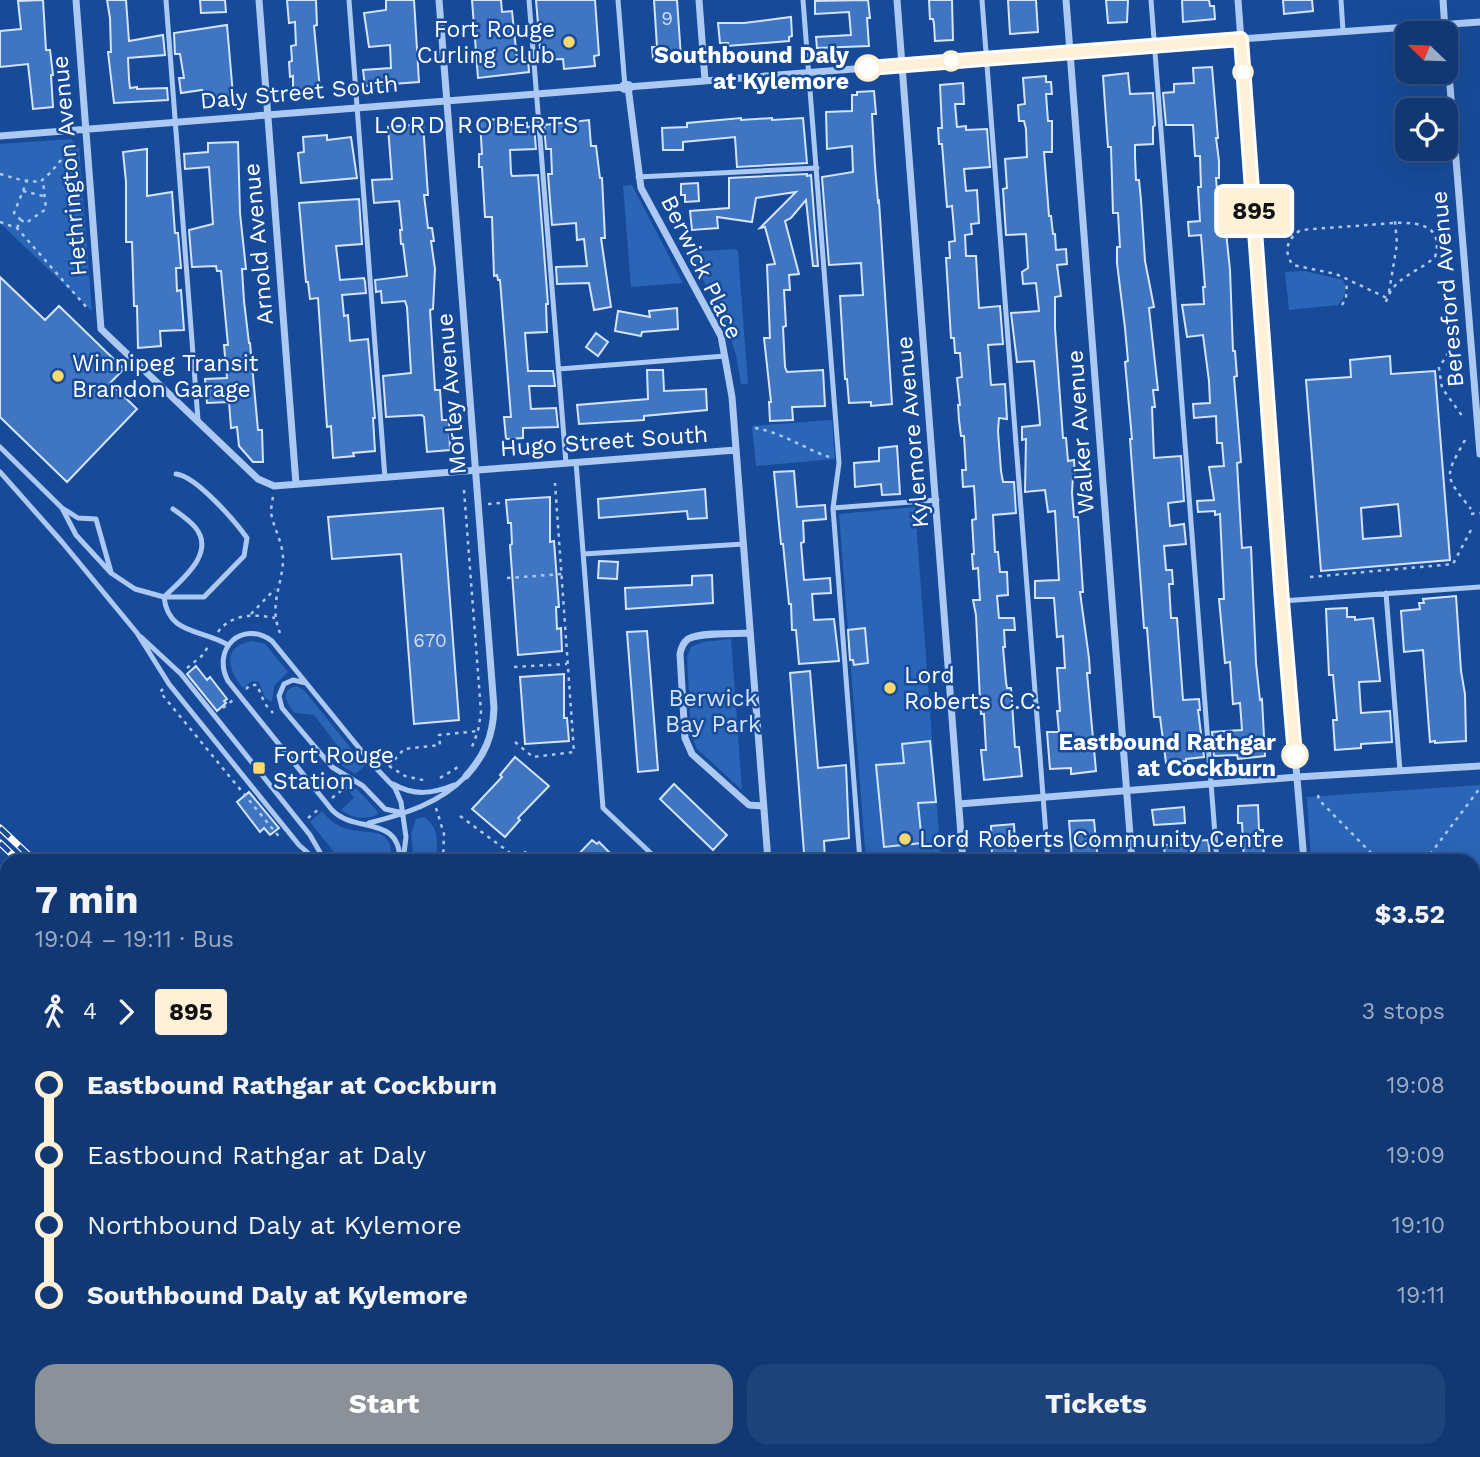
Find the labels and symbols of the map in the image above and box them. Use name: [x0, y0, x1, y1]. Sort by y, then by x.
house number: 9: [661, 7, 673, 30]
place label: Fort Rouge Curling Club: [417, 16, 555, 69]
north arrow: [1395, 21, 1458, 84]
marker: Fort Rouge Curling Club: [561, 34, 577, 50]
place label: Southbound Daly at Kylemore: [654, 42, 849, 95]
unlabelled marker: [941, 51, 961, 71]
street label: Hethrington Avenue: [46, 54, 93, 277]
marker: Southbound Daly at Kylemore: [855, 55, 881, 81]
unlabelled marker: [1233, 62, 1253, 82]
street label: Daly Street South: [199, 70, 399, 115]
district label: LORD ROBERTS: [374, 111, 580, 139]
street label: Arnold Avenue: [238, 162, 279, 326]
line badge: 895: [1214, 188, 1294, 234]
street label: Beresford Avenue: [1425, 190, 1470, 388]
street label: Berwick Place: [655, 191, 748, 343]
street label: Morley Avenue: [431, 312, 472, 476]
street label: Kylemore Avenue: [891, 335, 934, 529]
street label: Walker Avenue: [1061, 349, 1100, 515]
place label: Winnipeg Transit Brandon Garage: [72, 350, 259, 403]
marker: Winnipeg Transit Brandon Garage: [50, 368, 66, 384]
street label: Hugo Street South: [499, 421, 709, 462]
house number: 670: [413, 629, 447, 652]
place label: Lord Roberts C.C.: [904, 662, 1041, 715]
marker: Lord Roberts C.C.: [882, 680, 898, 696]
park label: Berwick Bay Park: [665, 685, 761, 738]
place label: Eastbound Rathgar at Cockburn: [1059, 729, 1276, 782]
place label: Fort Rouge Station: [273, 742, 394, 795]
marker: Eastbound Rathgar at Cockburn: [1282, 742, 1308, 768]
marker: Fort Rouge Station: [251, 760, 267, 776]
place label: Lord Roberts Community Centre: [919, 826, 1284, 853]
marker: Lord Roberts Community Centre: [897, 831, 913, 847]

